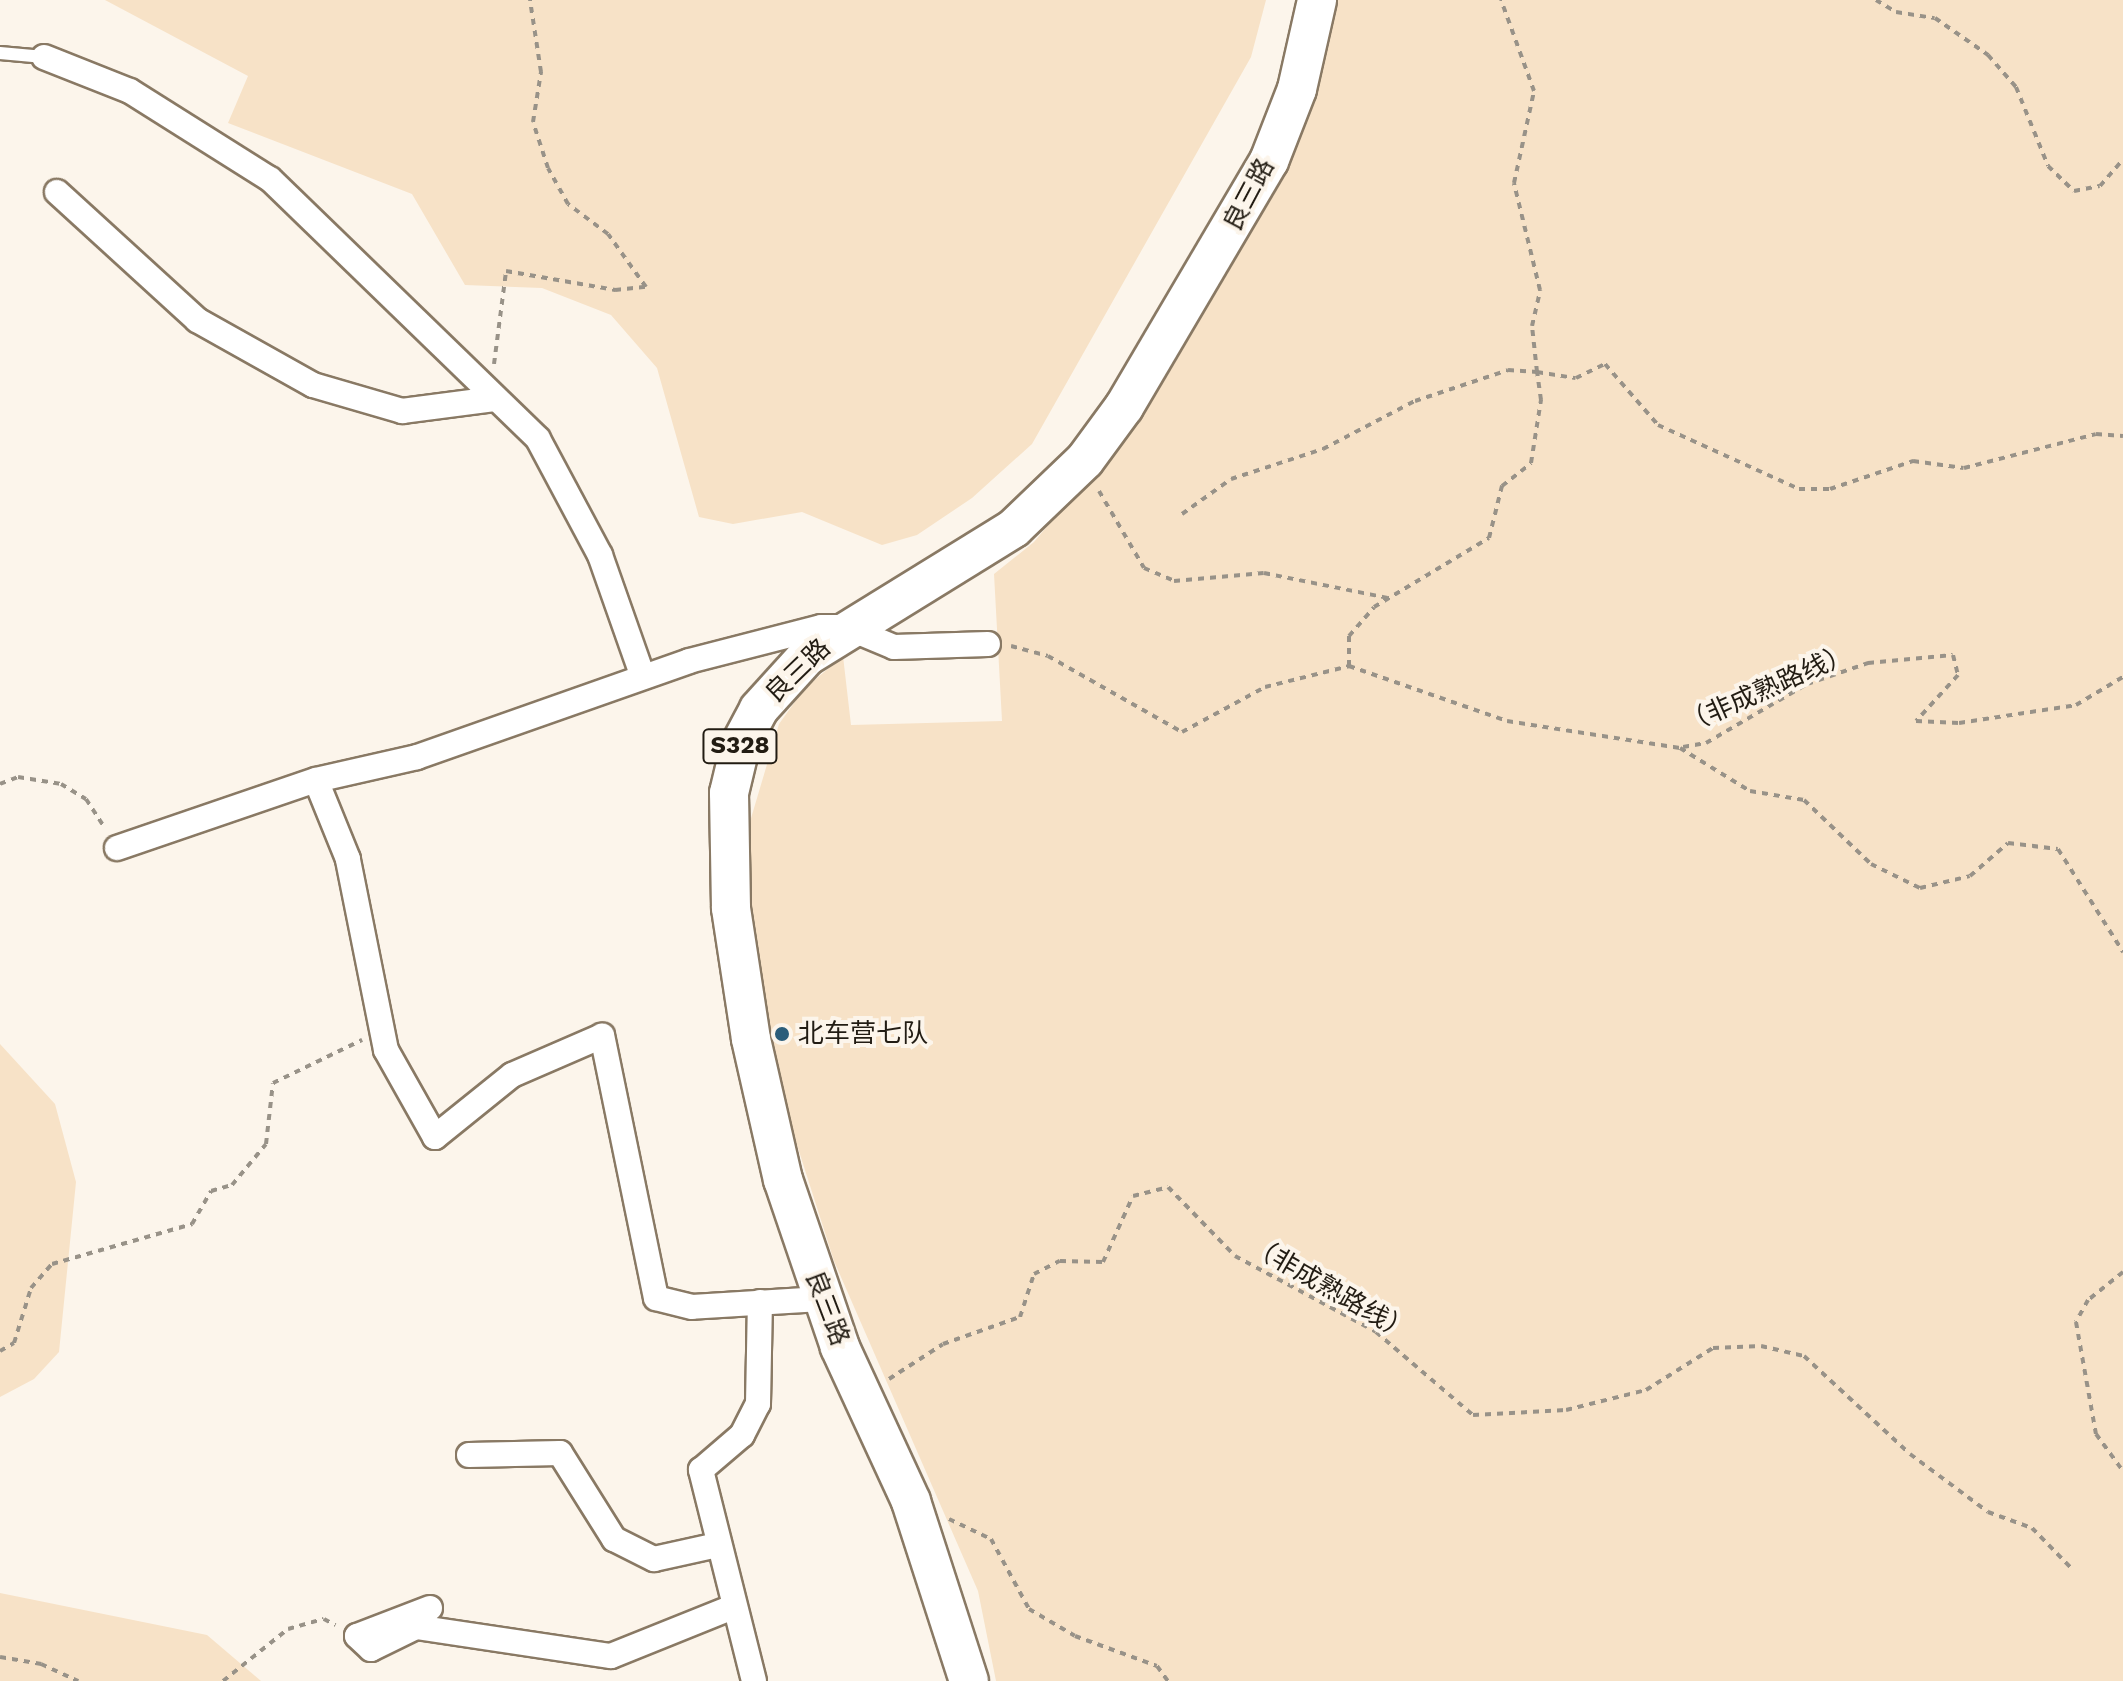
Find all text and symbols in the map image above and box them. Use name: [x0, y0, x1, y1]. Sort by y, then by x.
street label: 良三路: [1217, 153, 1281, 237]
street label: 良三路: [759, 633, 837, 709]
street label: （非成熟路线）: [1678, 638, 1856, 740]
road number: S328: [702, 726, 778, 766]
place label: 北车营七队: [798, 1018, 928, 1050]
marker: 北车营七队: [773, 1025, 791, 1043]
street label: （非成熟路线）: [1243, 1230, 1417, 1348]
street label: 良三路: [798, 1266, 856, 1350]

